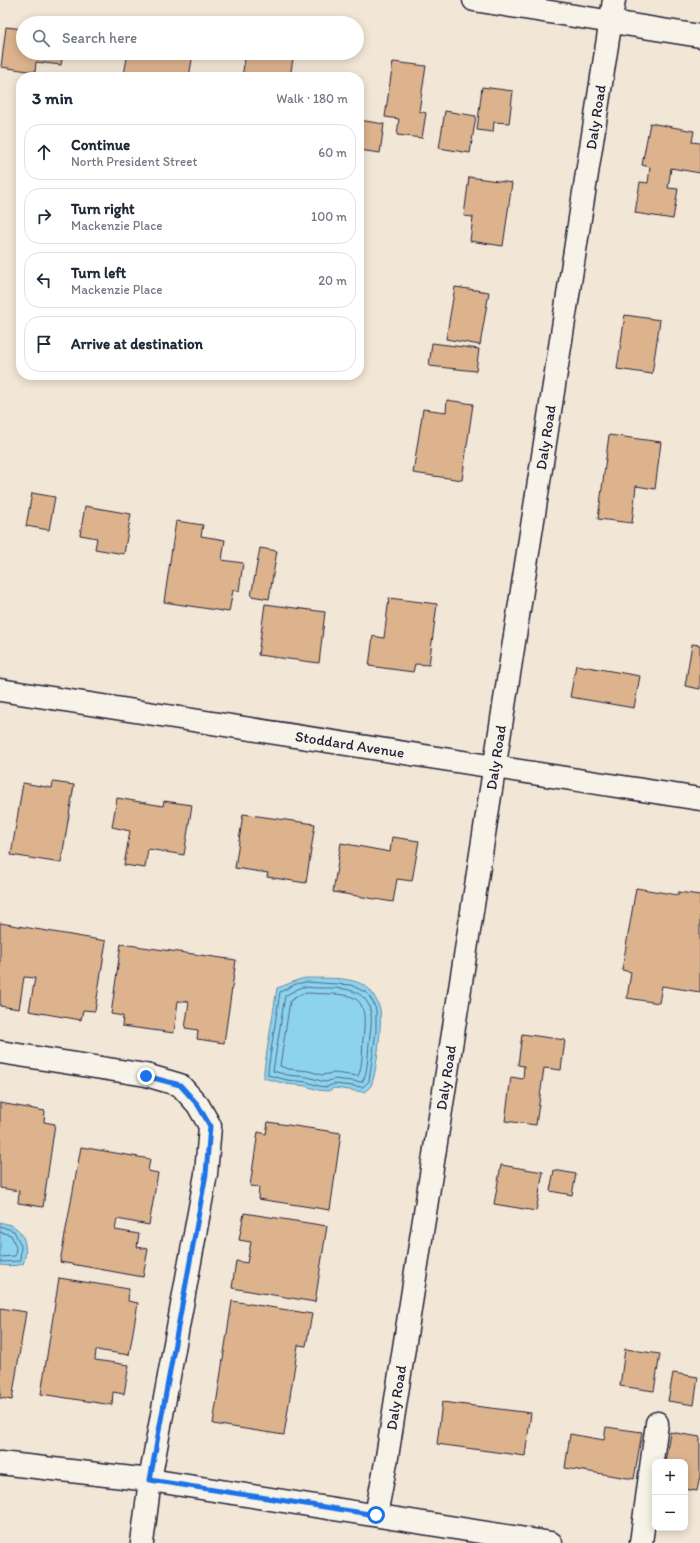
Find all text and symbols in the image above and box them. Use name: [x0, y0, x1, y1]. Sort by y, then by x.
search box: [16, 16, 364, 60]
icon: search: [30, 27, 52, 49]
text: Search here: [62, 29, 137, 47]
street label: Daly Road: [582, 84, 610, 151]
text: 3 min: [32, 88, 73, 108]
text: Walk · 180 m: [276, 91, 348, 106]
text: Continue: [71, 136, 130, 154]
icon: ahead: [33, 141, 55, 163]
text: 60 m: [318, 145, 347, 160]
text: North President Street: [71, 154, 197, 169]
text: Turn right: [71, 200, 135, 218]
icon: right: [33, 205, 55, 227]
text: 100 m: [311, 209, 347, 224]
text: Mackenzie Place: [71, 218, 163, 233]
text: Turn left: [71, 264, 126, 282]
icon: left: [33, 269, 55, 291]
text: 20 m: [318, 273, 347, 288]
text: Mackenzie Place: [71, 282, 163, 297]
icon: arrive: [33, 333, 55, 355]
text: Arrive at destination: [71, 335, 203, 353]
street label: Daly Road: [532, 404, 560, 471]
street label: Daly Road: [482, 724, 510, 791]
street label: Stoddard Avenue: [294, 727, 406, 762]
street label: Daly Road: [432, 1044, 460, 1111]
route end: [137, 1067, 155, 1085]
street label: Daly Road: [382, 1364, 410, 1431]
map controls: [652, 1459, 688, 1531]
button: +: [652, 1459, 688, 1495]
button: −: [652, 1495, 688, 1531]
route start: [367, 1506, 385, 1524]

